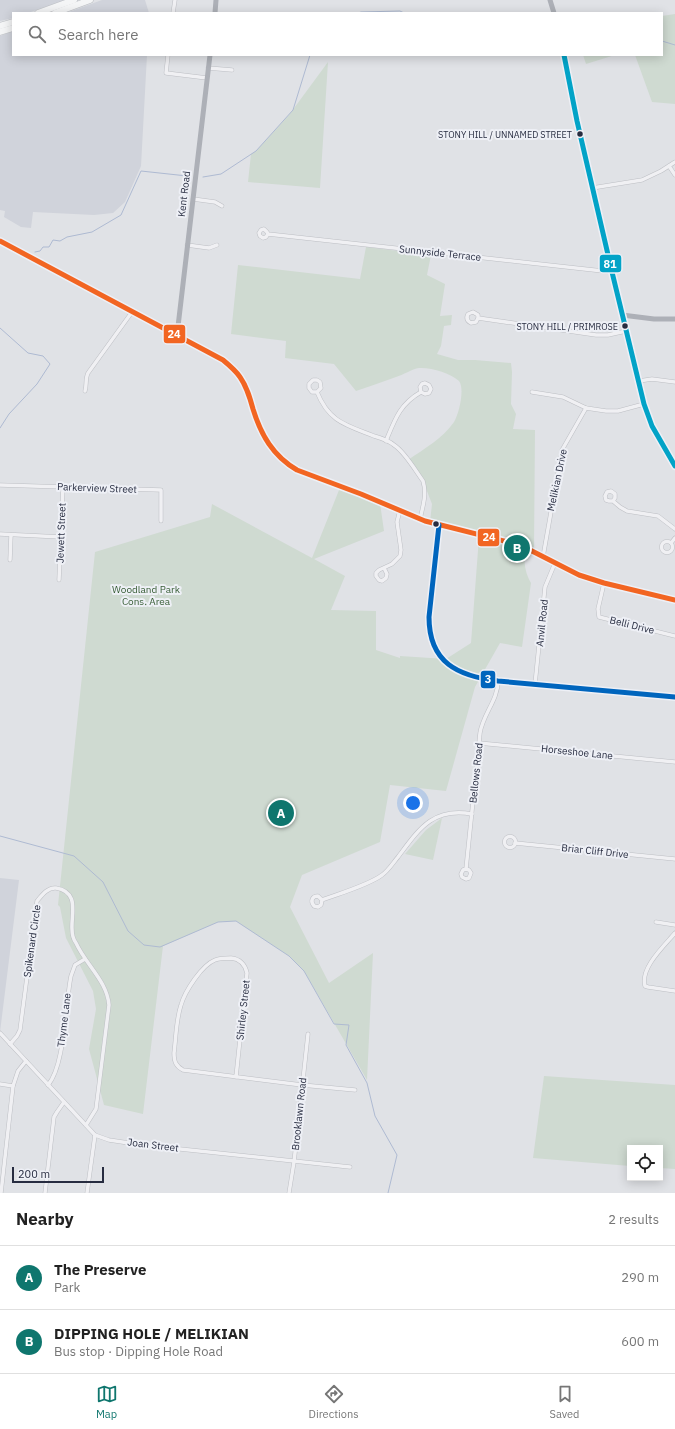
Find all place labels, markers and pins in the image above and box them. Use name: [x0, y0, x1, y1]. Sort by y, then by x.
place label: STONY HILL / UNNAMED STREET: [438, 129, 572, 140]
marker: STONY HILL / UNNAMED STREET: [575, 129, 585, 139]
place label: STONY HILL / PRIMROSE: [516, 321, 618, 332]
marker: STONY HILL / PRIMROSE: [620, 321, 630, 331]
unlabelled marker: [431, 519, 441, 529]
pin: B: [504, 533, 530, 563]
pin: A: [268, 798, 294, 828]

